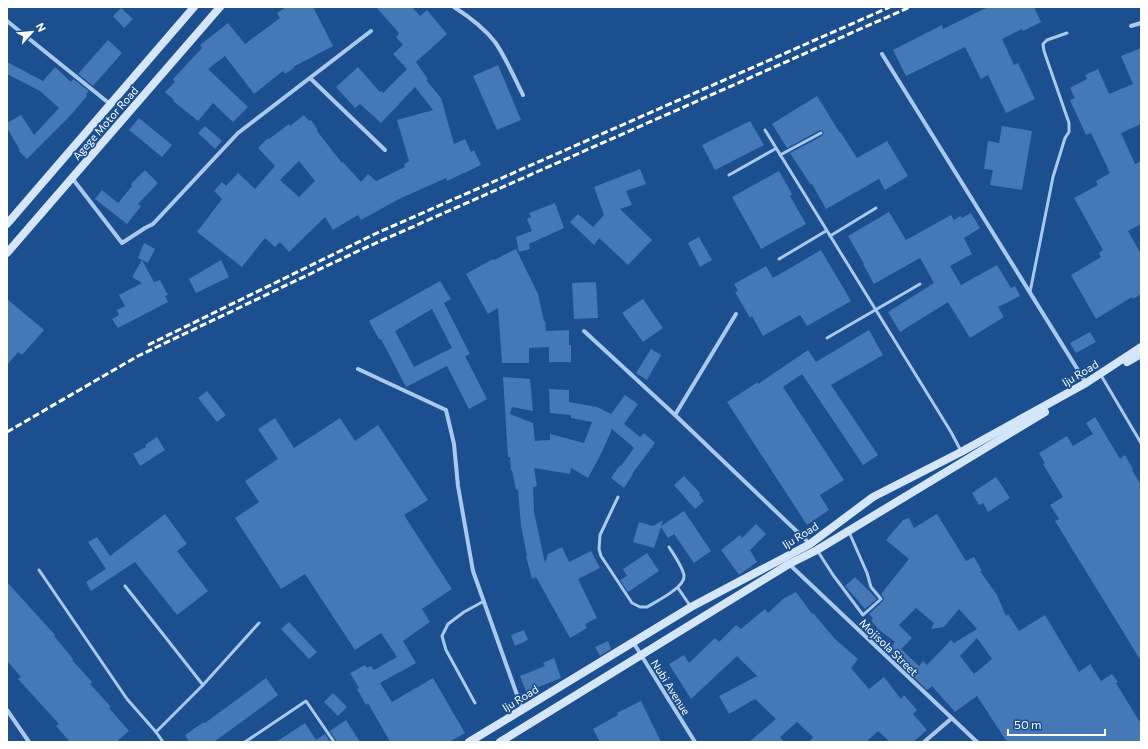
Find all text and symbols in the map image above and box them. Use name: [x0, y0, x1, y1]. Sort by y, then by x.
north arrow: [12, 12, 52, 52]
text: N: [34, 21, 49, 34]
street label: Agege Motor Road: [70, 84, 140, 162]
street label: Iju Road: [1060, 357, 1100, 389]
street label: Iju Road: [780, 519, 820, 551]
street label: Mojisola Street: [857, 616, 921, 678]
street label: Nubi Avenue: [649, 657, 693, 717]
street label: Iju Road: [500, 682, 540, 714]
scale bar: [1008, 711, 1105, 737]
text: 50 m: [1014, 717, 1042, 731]

